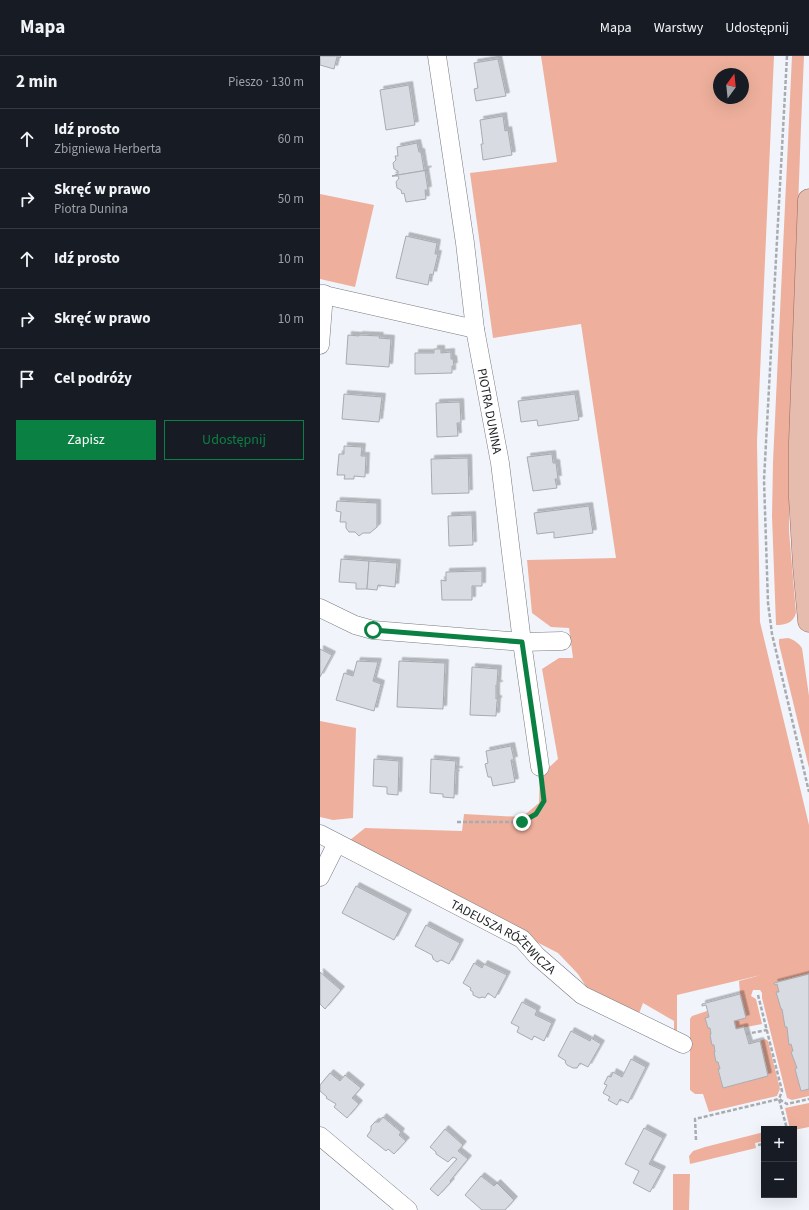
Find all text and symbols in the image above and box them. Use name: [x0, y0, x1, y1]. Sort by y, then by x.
text: Mapa: [20, 14, 65, 41]
text: Mapa: [600, 18, 632, 38]
text: Warstwy: [654, 18, 703, 38]
text: Udostępnij: [725, 18, 789, 38]
north arrow: [713, 68, 749, 104]
text: 2 min: [16, 70, 57, 94]
text: Pieszo · 130 m: [228, 73, 304, 91]
text: Idź prosto: [54, 119, 120, 140]
icon: ahead: [16, 128, 38, 150]
text: 60 m: [278, 130, 304, 148]
text: Zbigniewa Herberta: [54, 140, 161, 158]
text: Skręć w prawo: [54, 179, 151, 200]
icon: right: [16, 188, 38, 210]
text: 50 m: [278, 190, 304, 208]
text: Piotra Dunina: [54, 200, 128, 218]
icon: ahead: [16, 248, 38, 270]
text: Idź prosto: [54, 248, 120, 269]
text: 10 m: [278, 250, 304, 268]
icon: right: [16, 308, 38, 330]
text: Skręć w prawo: [54, 308, 151, 329]
text: 10 m: [278, 310, 304, 328]
street label: PIOTRA DUNINA: [472, 367, 506, 456]
icon: arrive: [16, 368, 38, 390]
text: Cel podróży: [54, 368, 132, 389]
button: Zapisz: [16, 420, 156, 460]
button: Udostępnij: [164, 420, 304, 460]
route start: [364, 621, 382, 639]
route end: [513, 813, 531, 831]
street label: TADEUSZA RÓŻEWICZA: [447, 895, 560, 979]
map controls: [761, 1126, 797, 1198]
button: +: [761, 1126, 797, 1162]
button: −: [761, 1162, 797, 1198]

